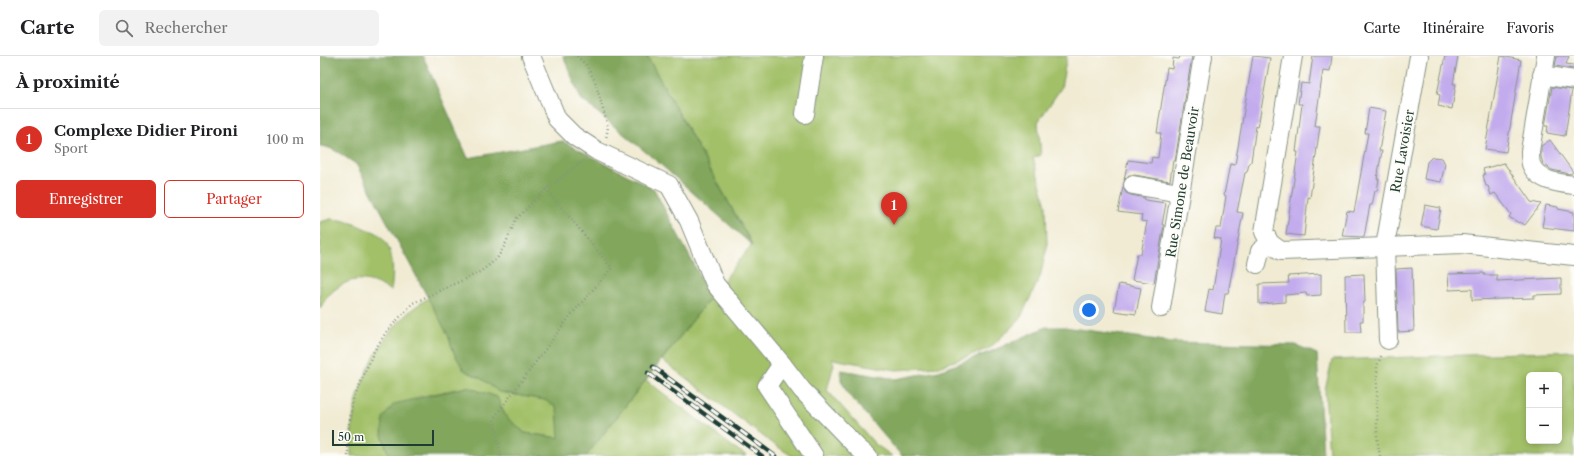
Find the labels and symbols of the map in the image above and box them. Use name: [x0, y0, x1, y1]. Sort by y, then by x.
street label: Rue Simone de Beauvoir: [1162, 105, 1202, 259]
street label: Rue Lavoisier: [1387, 108, 1417, 194]
pin: 1: [881, 192, 907, 225]
your location: [1079, 300, 1099, 320]
scale bar: [332, 428, 434, 447]

